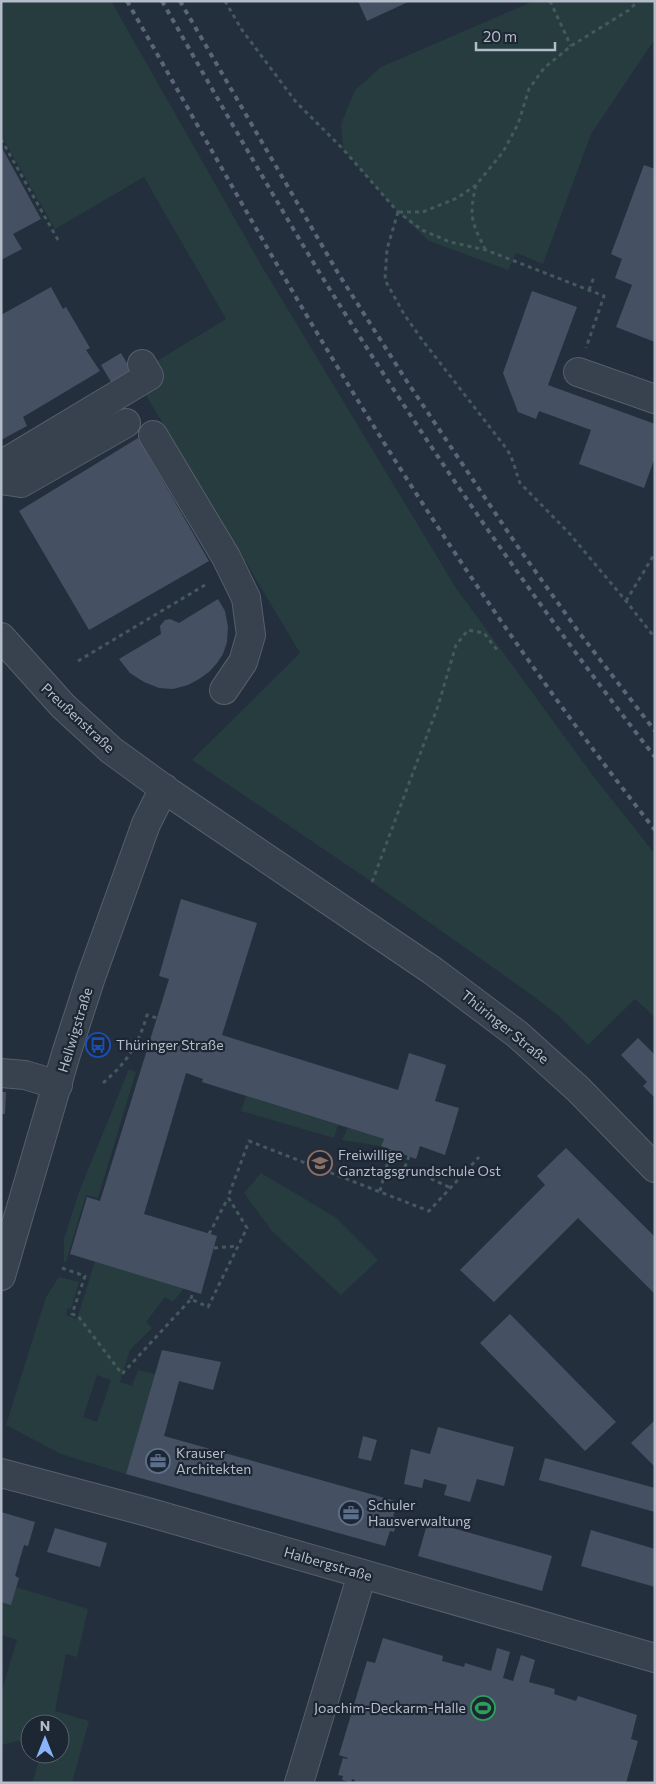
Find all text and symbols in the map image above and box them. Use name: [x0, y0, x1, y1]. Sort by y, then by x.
scale bar: [476, 20, 555, 52]
text: 20 m: [483, 27, 517, 45]
street label: Preußenstraße: [38, 679, 118, 756]
street label: Hellwigstraße: [54, 985, 96, 1074]
street label: Thüringer Straße: [458, 986, 552, 1067]
bus stop icon: Thüringer Straße: [85, 1032, 111, 1058]
place label: Thüringer Straße: [116, 1036, 224, 1053]
place label: Freiwillige Ganztagsgrundschule Ost: [338, 1146, 501, 1179]
school or university icon: Freiwillige Ganztagsgrundschule Ost: [307, 1150, 333, 1176]
place label: Krauser Architekten: [176, 1444, 251, 1477]
office icon: Krauser Architekten: [145, 1448, 171, 1474]
place label: Schuler Hausverwaltung: [368, 1496, 471, 1529]
office icon: Schuler Hausverwaltung: [338, 1500, 364, 1526]
street label: Halbergstraße: [282, 1543, 374, 1584]
sports icon: Joachim-Deckarm-Halle: [470, 1695, 496, 1721]
place label: Joachim-Deckarm-Halle: [314, 1699, 466, 1716]
north arrow: [20, 1714, 70, 1764]
text: N: [40, 1717, 50, 1734]

